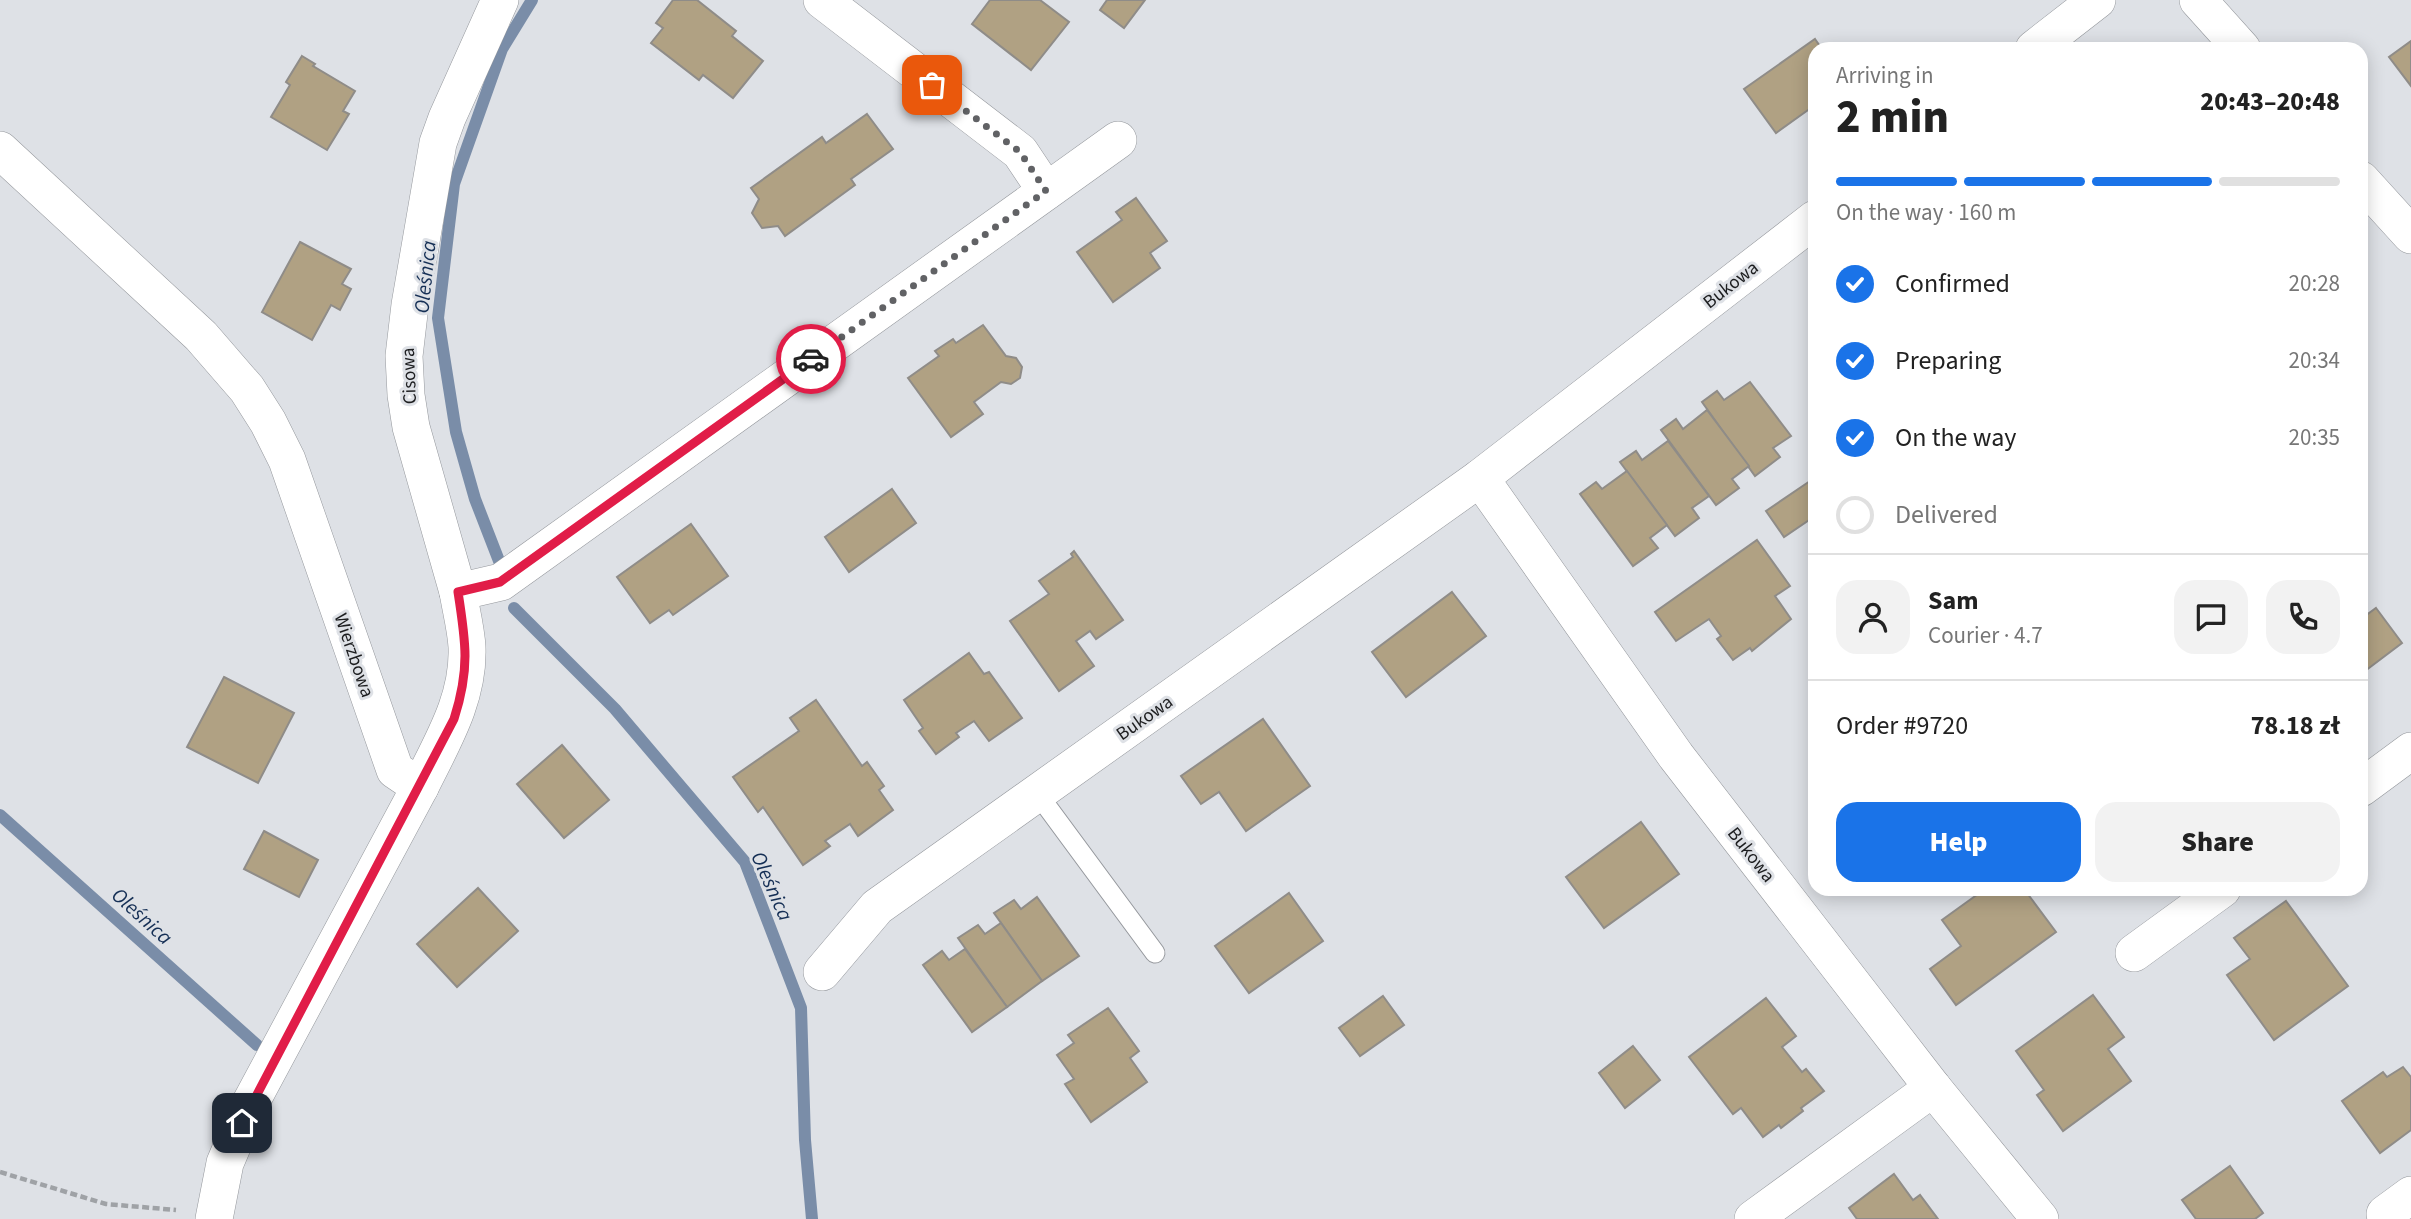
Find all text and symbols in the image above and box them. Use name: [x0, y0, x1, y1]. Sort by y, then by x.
pin: [902, 55, 962, 115]
text: Arriving in: [1836, 59, 1934, 92]
icon: bag: [913, 66, 951, 104]
text: 20:43–20:48: [2200, 83, 2340, 120]
text: 2 min: [1836, 85, 1949, 150]
text: On the way · 160 m: [1836, 196, 2016, 229]
water label: Oleśnica: [406, 239, 444, 315]
street label: Bukowa: [1697, 255, 1764, 315]
icon: check: [1836, 265, 1874, 303]
text: Confirmed: [1895, 265, 2010, 302]
text: 20:28: [2289, 267, 2340, 300]
courier: [776, 324, 846, 394]
icon: car: [792, 340, 830, 378]
icon: check: [1836, 342, 1874, 380]
text: Preparing: [1895, 342, 2001, 379]
text: 20:34: [2289, 344, 2340, 377]
street label: Cisowa: [395, 347, 424, 405]
icon: check: [1836, 419, 1874, 457]
text: On the way: [1895, 419, 2016, 456]
text: 20:35: [2289, 421, 2340, 454]
text: Delivered: [1895, 496, 1998, 533]
button: person: [1836, 580, 1910, 654]
button: chat: [2174, 580, 2248, 654]
button: phone: [2266, 580, 2340, 654]
text: Sam: [1928, 582, 1978, 619]
street label: Wierzbowa: [327, 610, 381, 701]
text: Courier · 4.7: [1928, 619, 2043, 652]
street label: Bukowa: [1111, 689, 1179, 748]
text: Order #9720: [1836, 707, 1968, 744]
text: 78.18 zł: [2251, 707, 2340, 744]
button: Help: [1836, 802, 2081, 882]
button: Share: [2095, 802, 2340, 882]
street label: Bukowa: [1721, 821, 1781, 888]
water label: Oleśnica: [743, 846, 801, 926]
water label: Oleśnica: [105, 880, 179, 952]
pin: [212, 1093, 272, 1153]
icon: home: [223, 1104, 261, 1142]

